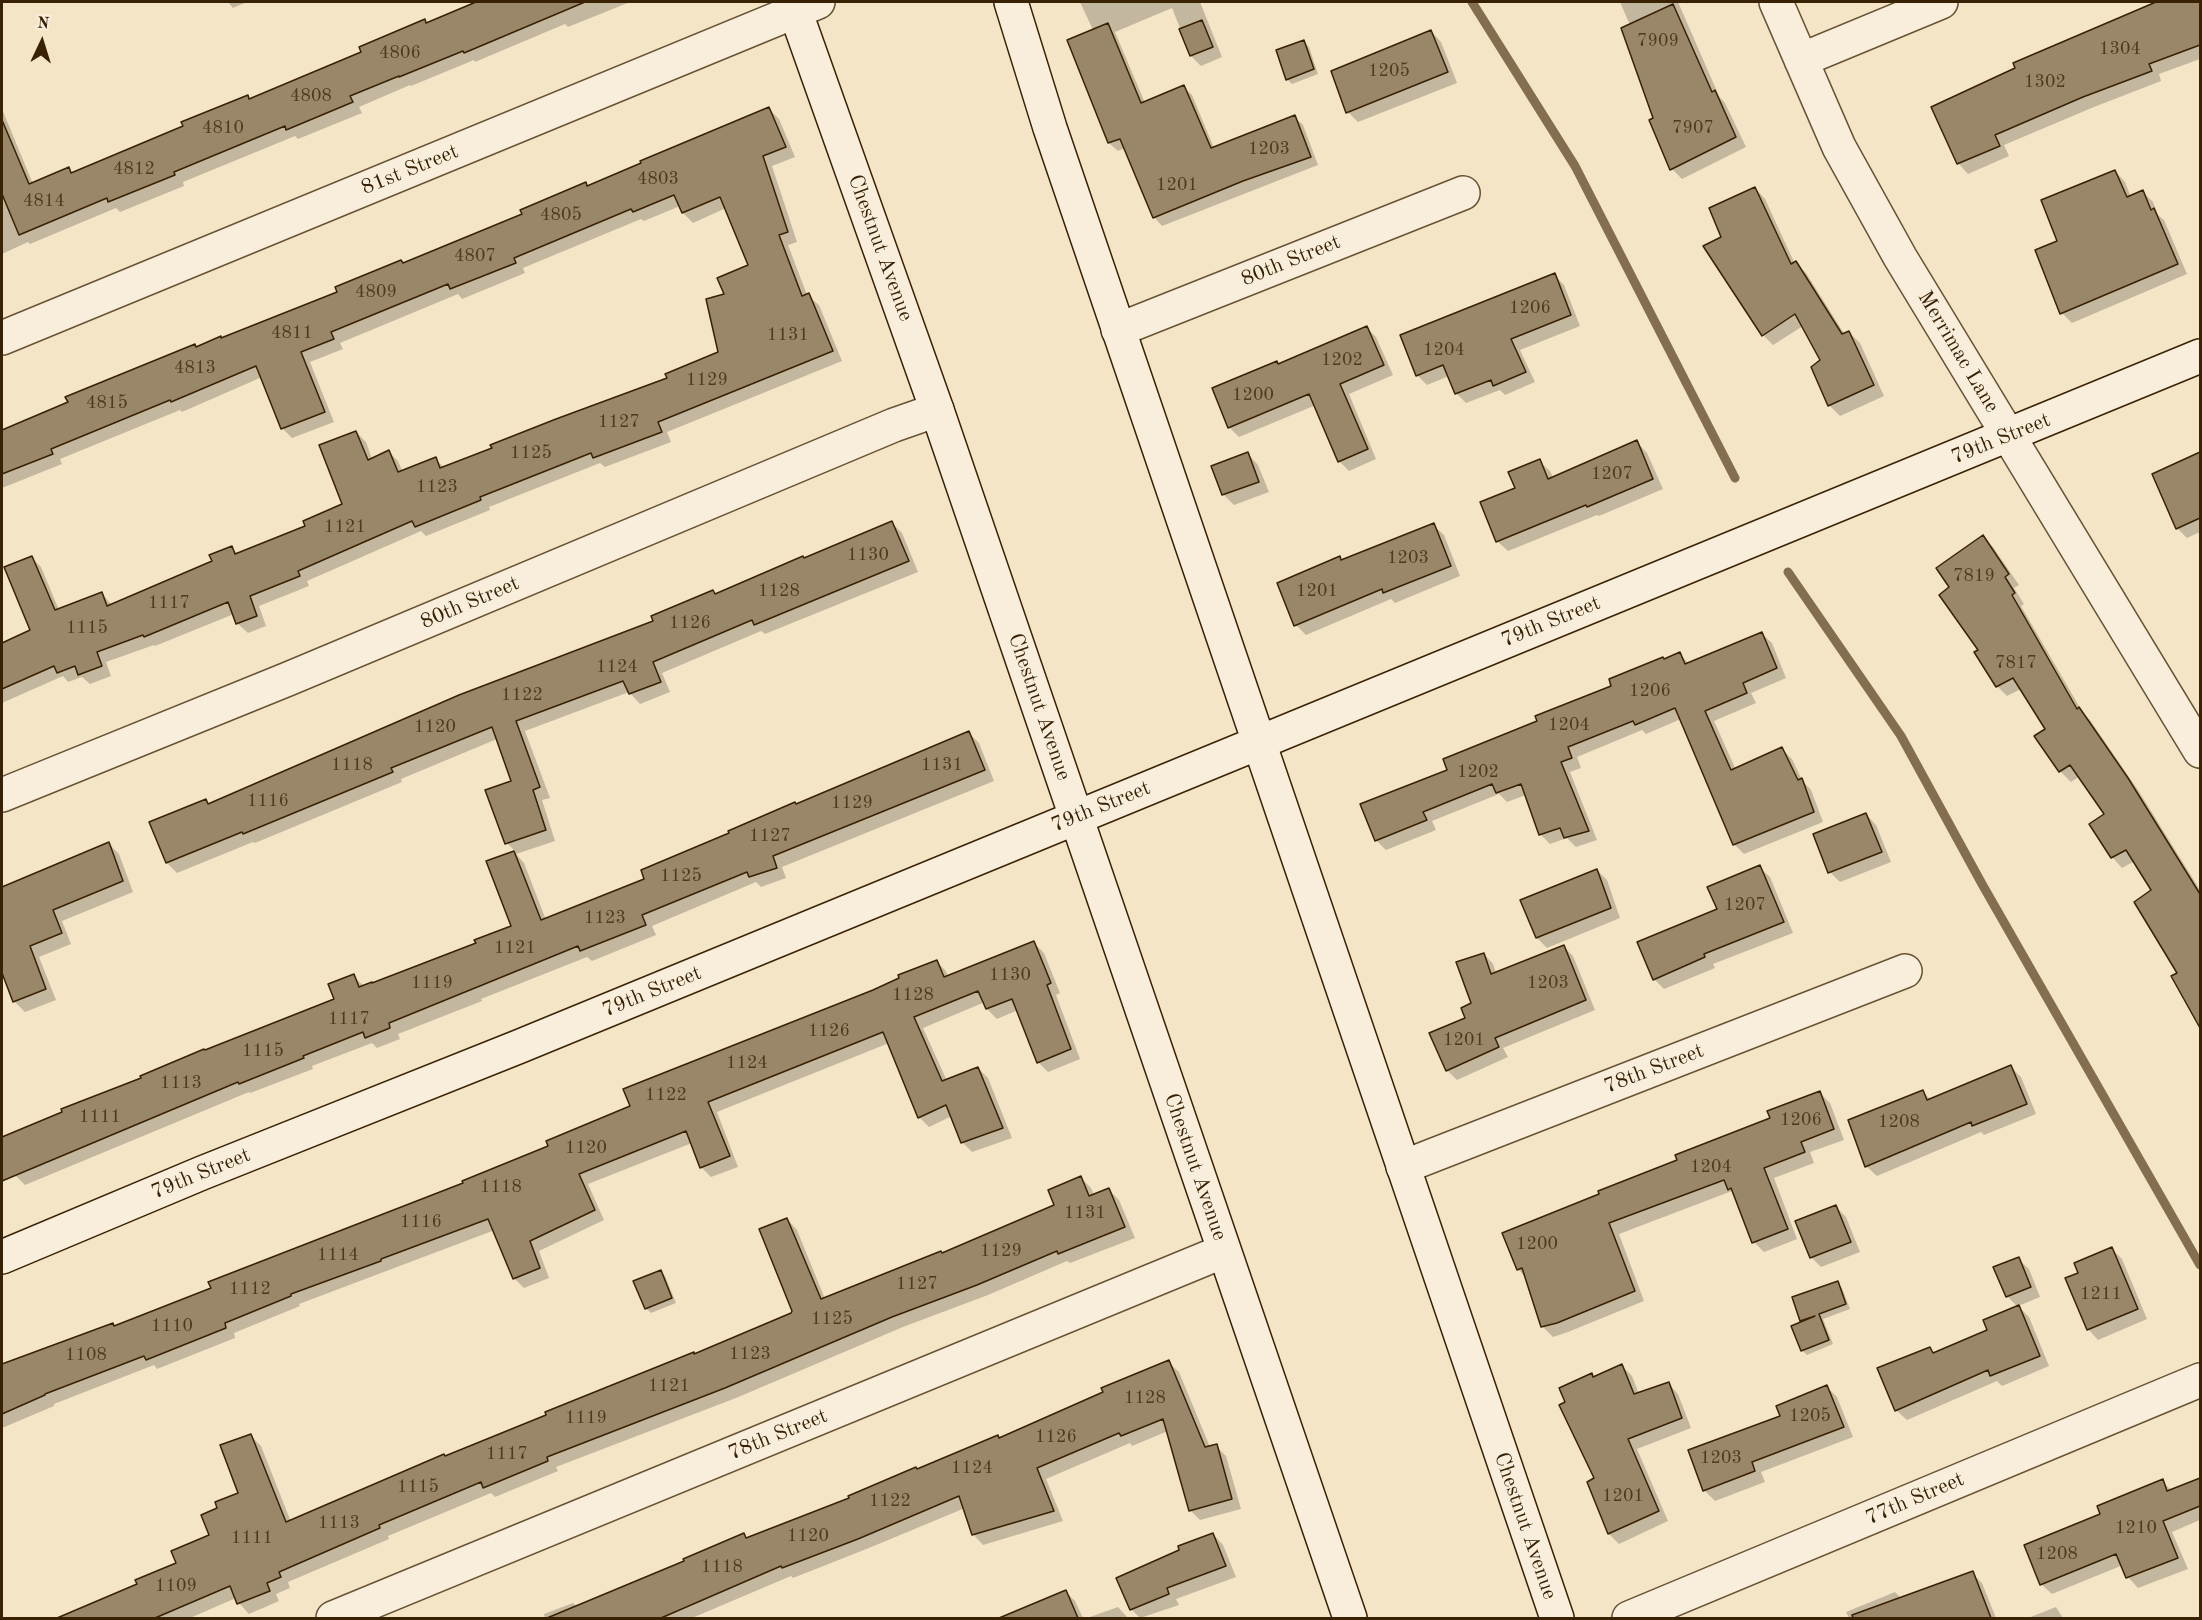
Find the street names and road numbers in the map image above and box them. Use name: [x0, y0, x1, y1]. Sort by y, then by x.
street label: 81st Street: [358, 139, 462, 201]
street label: Chestnut Avenue: [842, 171, 918, 325]
street label: 80th Street: [1238, 230, 1344, 292]
street label: Merrimac Lane: [1912, 287, 2004, 417]
street label: 79th Street: [1948, 408, 2054, 470]
street label: 80th Street: [417, 571, 523, 635]
street label: 79th Street: [1498, 591, 1604, 653]
street label: Chestnut Avenue: [1002, 630, 1076, 784]
street label: 79th Street: [1048, 776, 1154, 838]
street label: 79th Street: [599, 961, 705, 1023]
street label: 78th Street: [1601, 1038, 1707, 1100]
street label: Chestnut Avenue: [1158, 1090, 1232, 1244]
street label: 79th Street: [148, 1143, 254, 1205]
street label: 78th Street: [725, 1404, 831, 1466]
street label: Chestnut Avenue: [1488, 1449, 1562, 1603]
street label: 77th Street: [1862, 1467, 1968, 1531]

